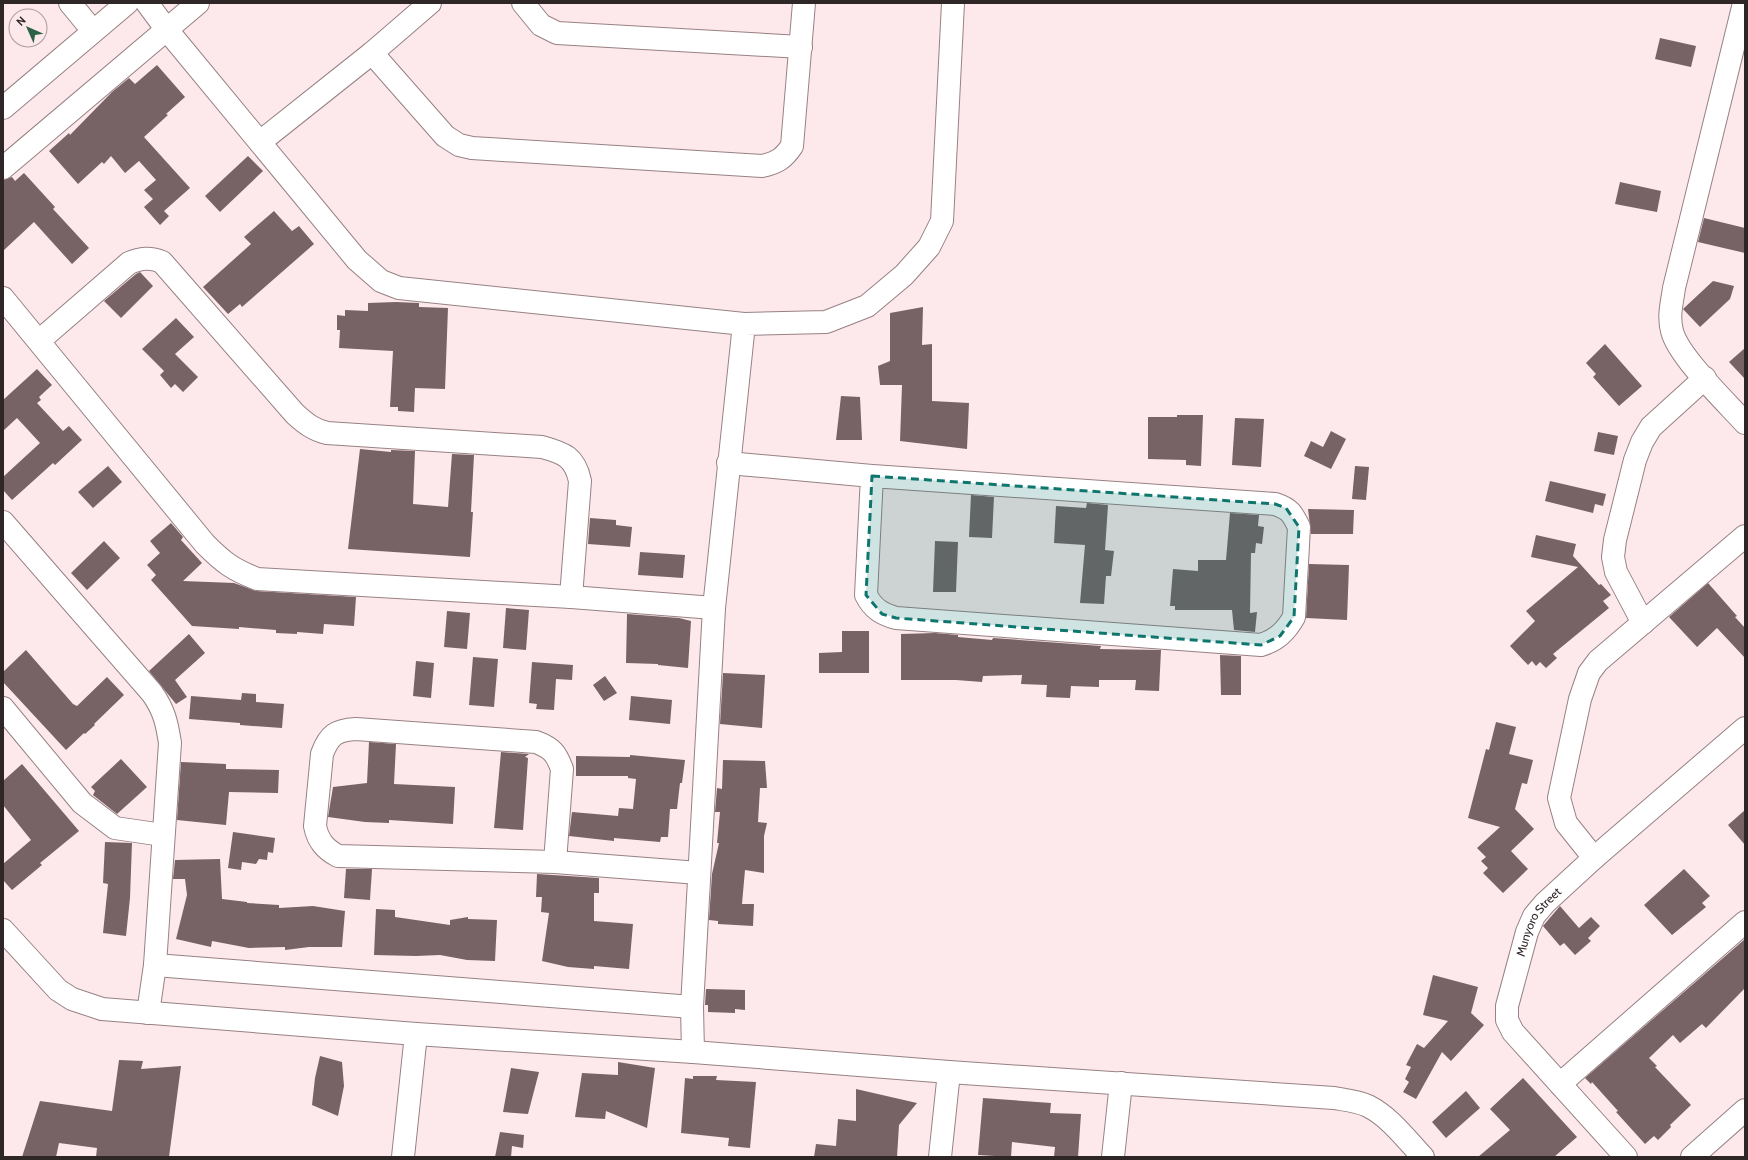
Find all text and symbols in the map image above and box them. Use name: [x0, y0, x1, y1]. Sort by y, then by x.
north arrow: [8, 8, 48, 48]
text: N: [13, 13, 29, 29]
street label: Munyoro Street: [1513, 884, 1564, 958]

